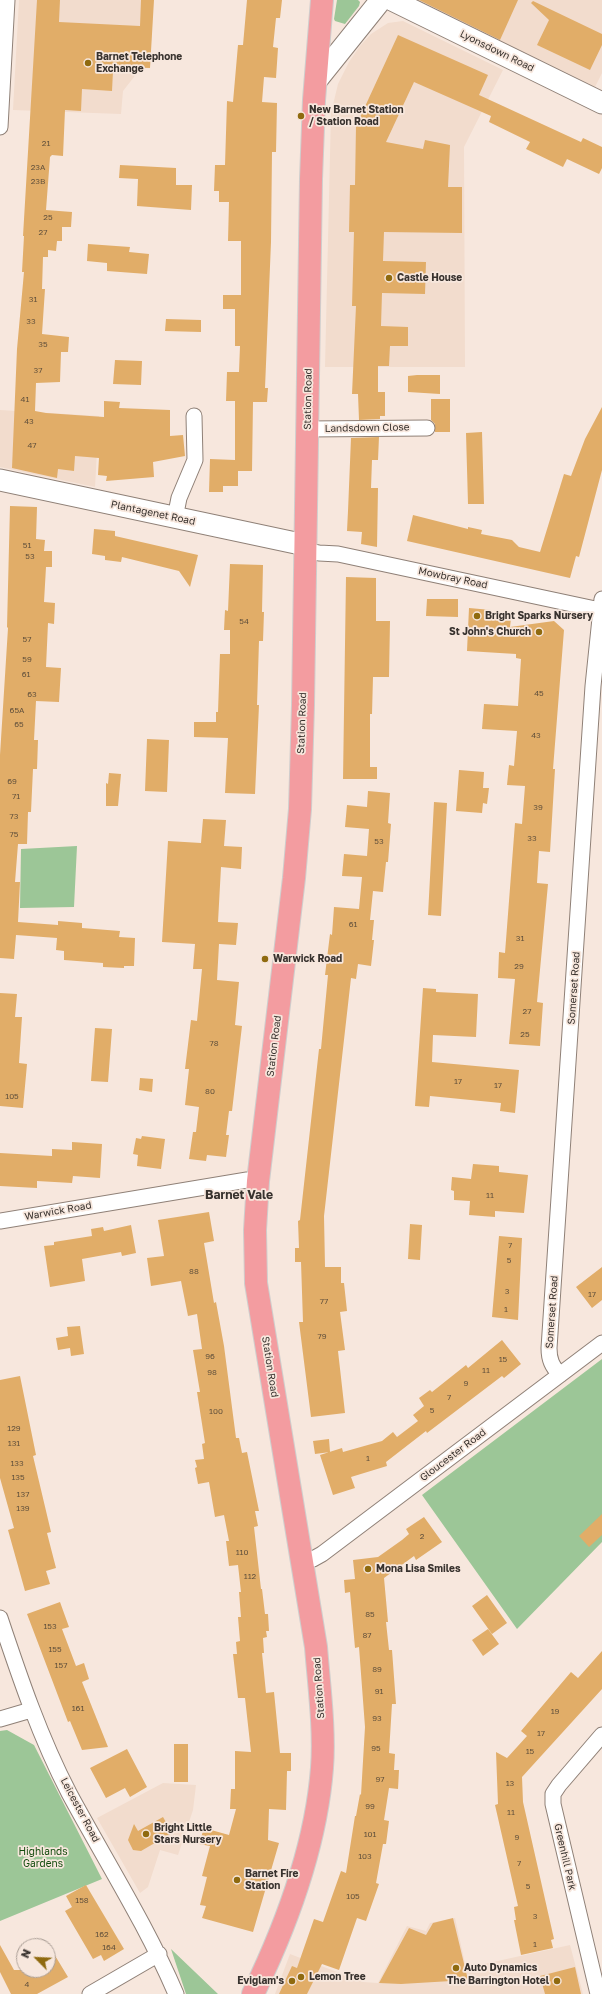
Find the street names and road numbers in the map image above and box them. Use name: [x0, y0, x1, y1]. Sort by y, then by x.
street label: Lyonsdown Road: [458, 28, 536, 74]
street label: Station Road: [301, 368, 315, 430]
street label: Landsdown Close: [324, 421, 410, 435]
street label: Plantagenet Road: [110, 498, 196, 528]
street label: Mowbray Road: [417, 565, 489, 591]
street label: Station Road: [295, 692, 309, 754]
street label: Somerset Road: [565, 951, 583, 1025]
street label: Station Road: [264, 1015, 284, 1077]
street label: Warwick Road: [24, 1199, 92, 1223]
street label: Somerset Road: [543, 1275, 561, 1349]
street label: Station Road: [259, 1336, 281, 1398]
street label: Gloucester Road: [418, 1426, 488, 1484]
street label: Station Road: [311, 1657, 327, 1719]
street label: Leicester Road: [58, 1776, 102, 1844]
street label: Greenhill Park: [552, 1823, 578, 1891]

